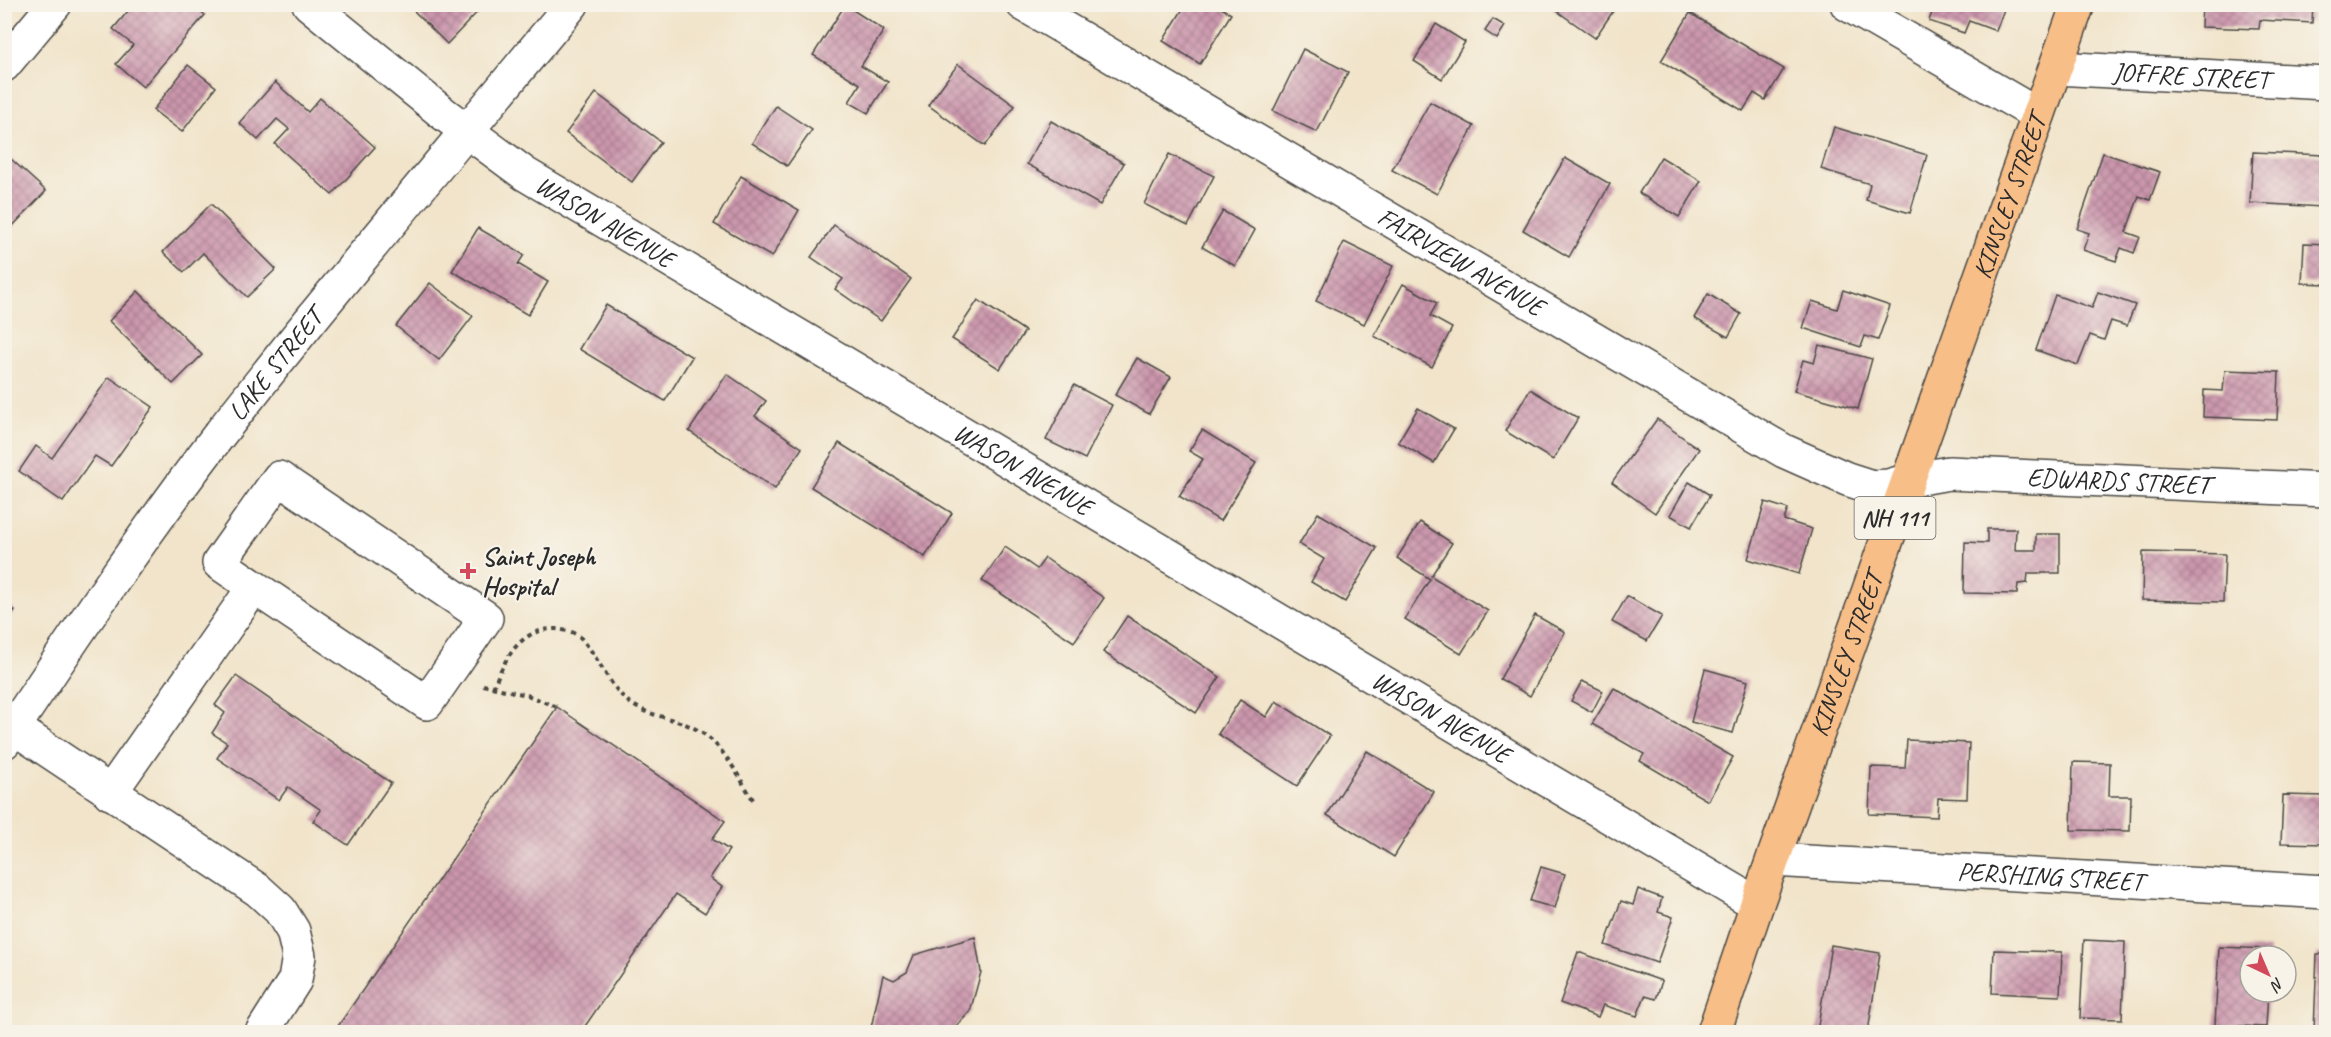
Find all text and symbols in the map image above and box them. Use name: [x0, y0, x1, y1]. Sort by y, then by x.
street label: JOFFRE STREET: [2110, 55, 2276, 97]
street label: KINSLEY STREET: [1965, 104, 2056, 283]
street label: WASON AVENUE: [530, 168, 683, 278]
street label: FAIRVIEW AVENUE: [1372, 200, 1553, 325]
street label: LAKE STREET: [221, 297, 335, 427]
street label: WASON AVENUE: [948, 416, 1101, 525]
street label: EDWARDS STREET: [2026, 461, 2218, 502]
road number: NH 111: [1854, 497, 1936, 539]
place label: Saint Joseph Hospital: [482, 540, 596, 603]
marker: Saint Joseph Hospital: [459, 562, 477, 580]
street label: KINSLEY STREET: [1802, 562, 1893, 741]
street label: WASON AVENUE: [1366, 664, 1519, 773]
street label: PERSHING STREET: [1957, 855, 2150, 899]
north arrow: [2238, 944, 2298, 1004]
text: N: [2265, 973, 2288, 997]

